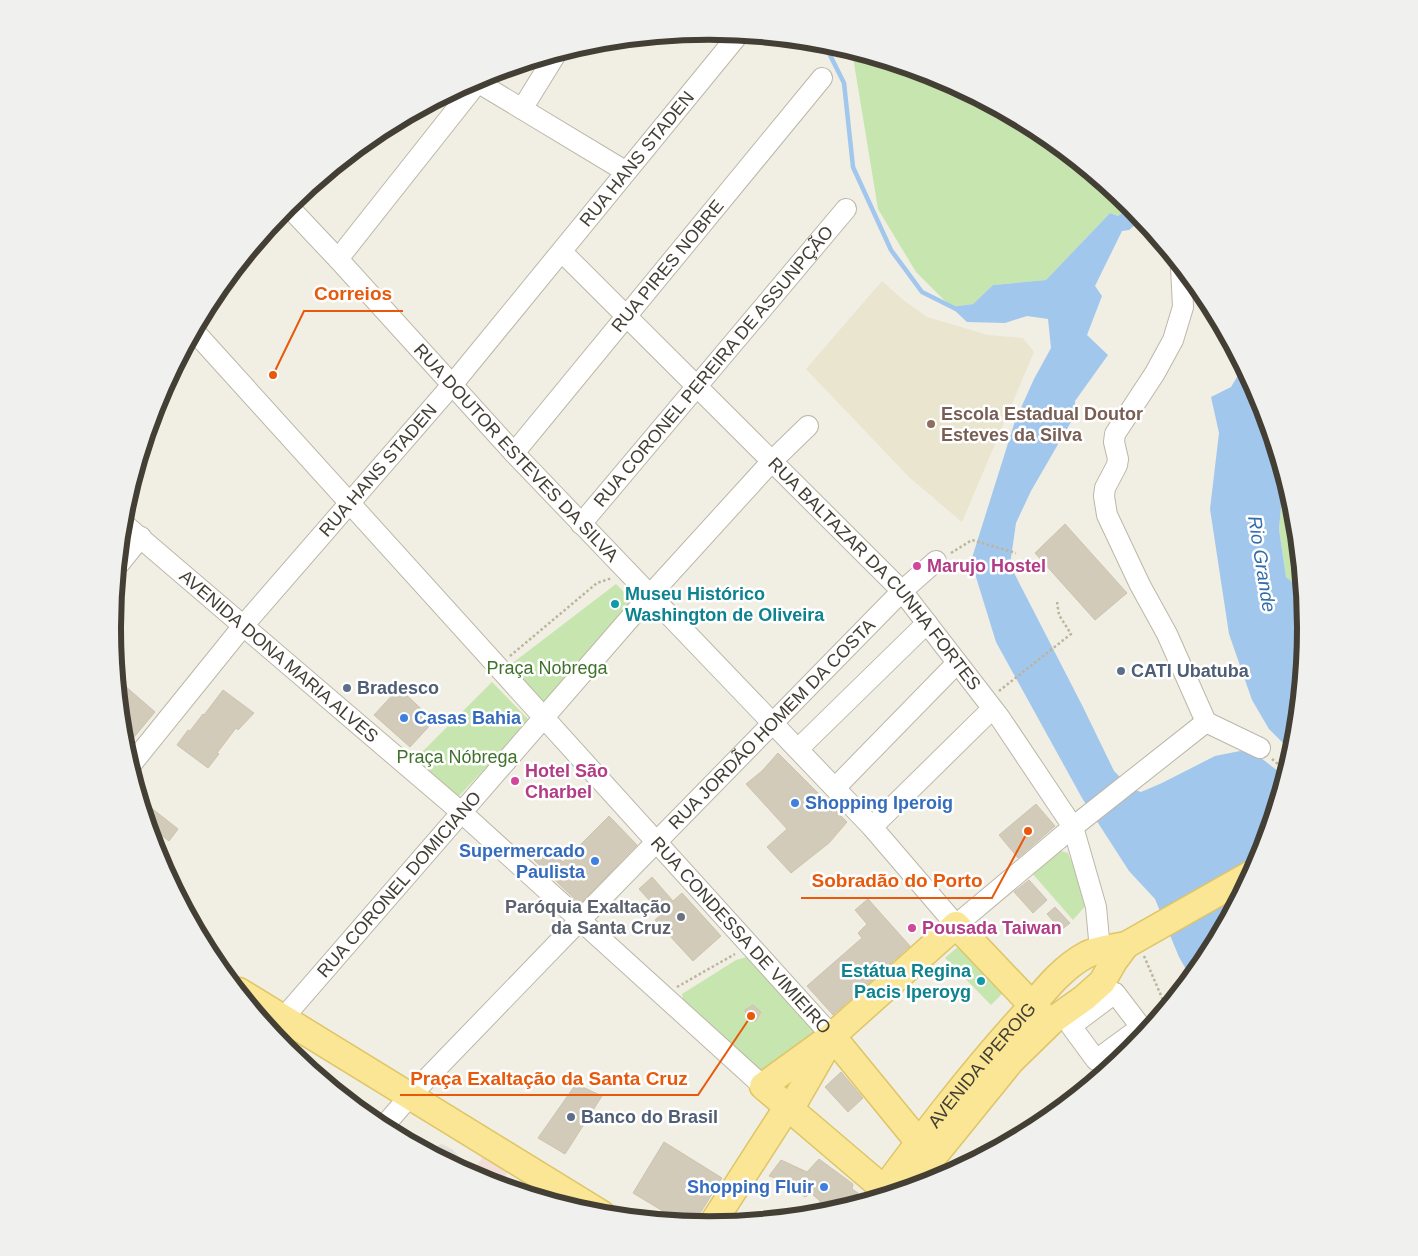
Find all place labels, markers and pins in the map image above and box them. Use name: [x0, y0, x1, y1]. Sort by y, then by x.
callout: Correios: [304, 277, 403, 311]
place label: Escola Estadual Doutor Esteves da Silva: [941, 404, 1143, 445]
marker: Escola Estadual Doutor Esteves da Silva: [925, 418, 937, 430]
place label: Marujo Hostel: [927, 556, 1046, 576]
marker: Marujo Hostel: [911, 560, 923, 572]
place label: Museu Histórico Washington de Oliveira: [625, 584, 825, 625]
marker: Museu Histórico Washington de Oliveira: [609, 598, 621, 610]
place label: CATI Ubatuba: [1131, 661, 1250, 681]
marker: CATI Ubatuba: [1115, 665, 1127, 677]
place label: Bradesco: [357, 678, 439, 698]
marker: Bradesco: [341, 682, 353, 694]
place label: Casas Bahia: [414, 708, 522, 728]
marker: Casas Bahia: [398, 712, 410, 724]
place label: Hotel São Charbel: [525, 761, 608, 802]
marker: Hotel São Charbel: [509, 775, 521, 787]
place label: Shopping Iperoig: [805, 793, 953, 813]
marker: Shopping Iperoig: [789, 797, 801, 809]
place label: Supermercado Paulista: [459, 841, 586, 882]
marker: Supermercado Paulista: [589, 855, 601, 867]
callout: Sobradão do Porto: [801, 864, 992, 898]
place label: Paróquia Exaltação da Santa Cruz: [505, 897, 671, 938]
marker: Paróquia Exaltação da Santa Cruz: [675, 911, 687, 923]
place label: Pousada Taiwan: [922, 918, 1062, 938]
marker: Pousada Taiwan: [906, 922, 918, 934]
place label: Estátua Regina Pacis Iperoyg: [841, 961, 972, 1002]
marker: Estátua Regina Pacis Iperoyg: [975, 975, 987, 987]
callout: Praça Exaltação da Santa Cruz: [400, 1061, 698, 1095]
place label: Banco do Brasil: [581, 1107, 718, 1127]
marker: Banco do Brasil: [565, 1111, 577, 1123]
place label: Shopping Fluir: [687, 1177, 814, 1197]
marker: Shopping Fluir: [818, 1181, 830, 1193]

